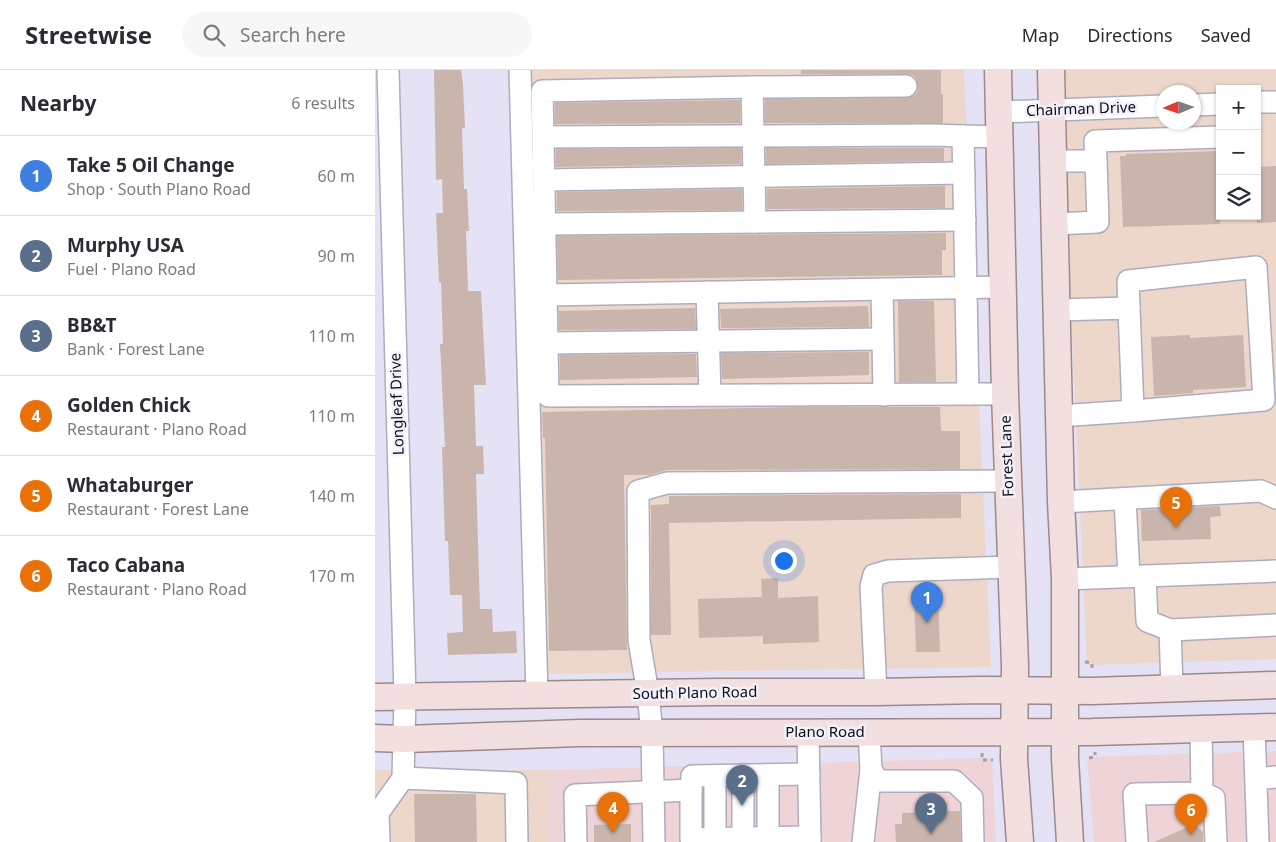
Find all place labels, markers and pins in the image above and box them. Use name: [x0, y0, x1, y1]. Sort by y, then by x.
pin: 5: [1160, 487, 1192, 528]
pin: 1: [911, 582, 943, 623]
pin: 2: [726, 765, 758, 806]
pin: 4: [597, 792, 629, 833]
pin: 3: [915, 793, 947, 834]
pin: 6: [1175, 794, 1207, 835]

